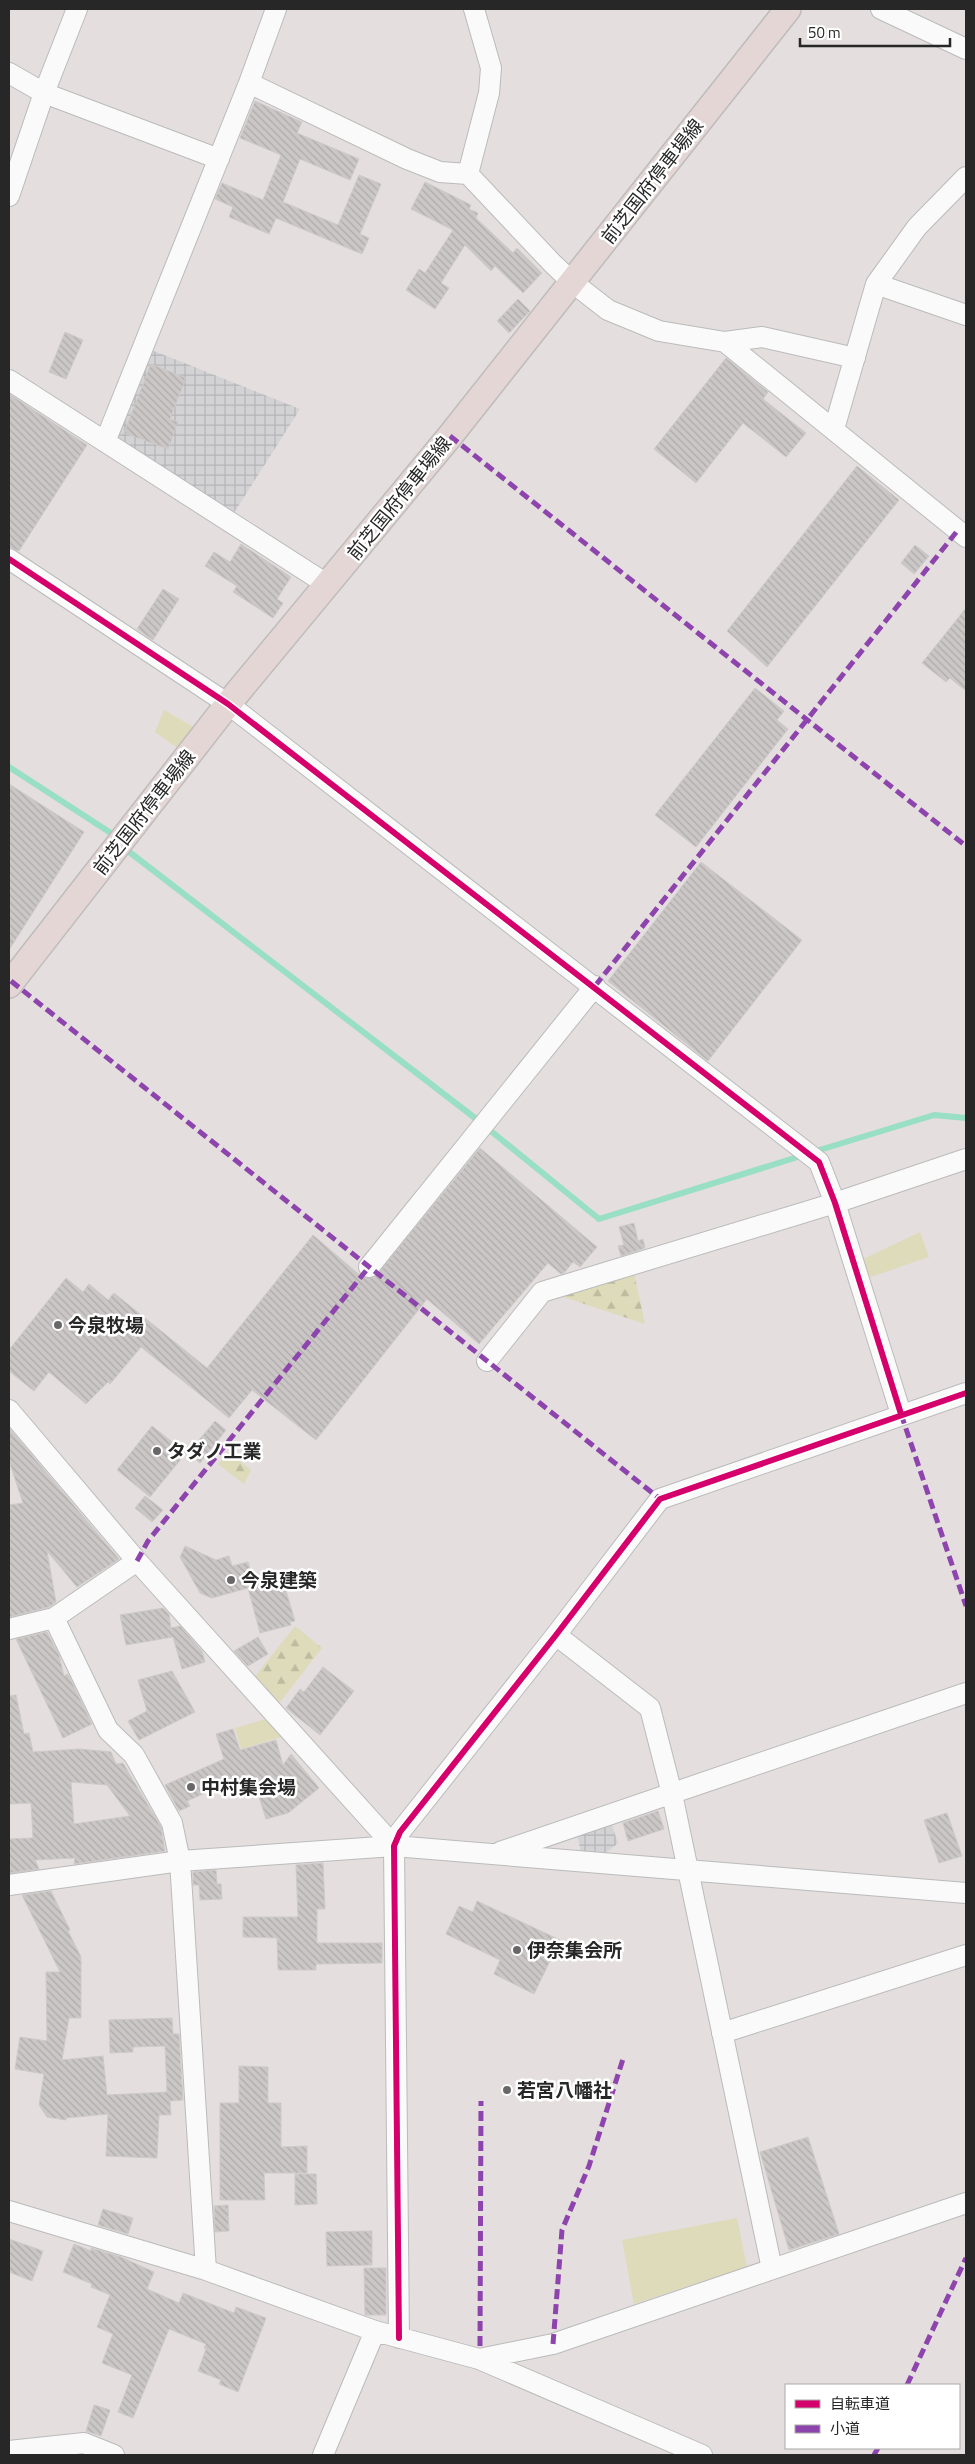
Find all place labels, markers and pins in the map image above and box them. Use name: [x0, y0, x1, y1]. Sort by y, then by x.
place label: 今泉牧場: [68, 1310, 144, 1339]
marker: 今泉牧場: [52, 1319, 64, 1331]
place label: タダノ工業: [167, 1436, 261, 1465]
marker: タダノ工業: [151, 1445, 163, 1457]
place label: 今泉建築: [241, 1565, 317, 1594]
marker: 今泉建築: [225, 1574, 237, 1586]
place label: 中村集会場: [201, 1772, 296, 1801]
marker: 中村集会場: [185, 1781, 197, 1793]
place label: 伊奈集会所: [527, 1935, 622, 1964]
marker: 伊奈集会所: [511, 1944, 523, 1956]
place label: 若宮八幡社: [517, 2075, 612, 2104]
marker: 若宮八幡社: [501, 2084, 513, 2096]

